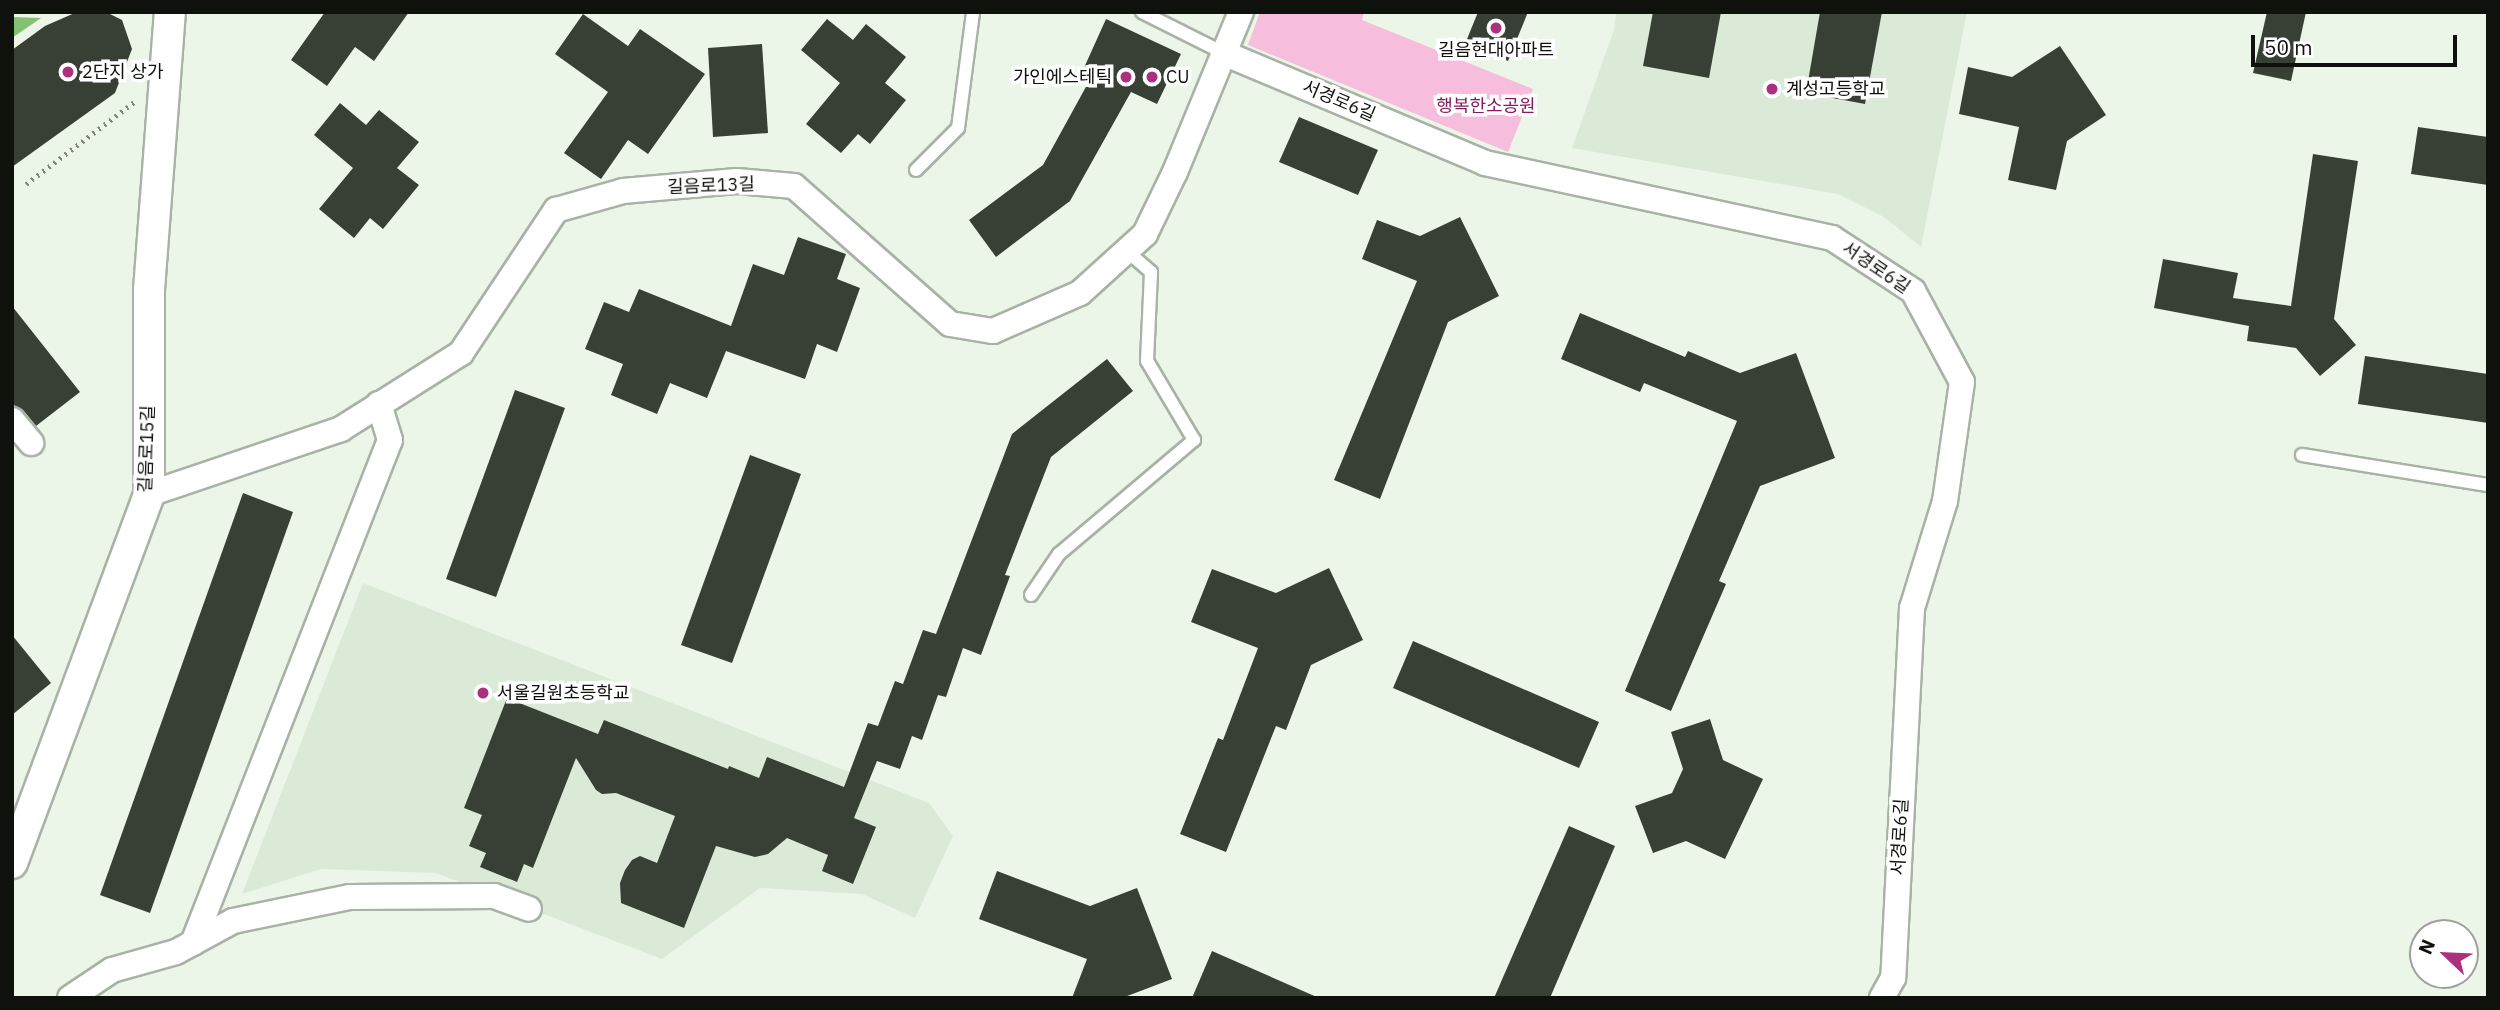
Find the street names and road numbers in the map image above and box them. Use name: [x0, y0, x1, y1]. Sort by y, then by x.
street label: 서경로6길: [1299, 76, 1379, 126]
street label: 길음로13길: [667, 174, 755, 198]
street label: 서경로6길: [1838, 238, 1914, 298]
street label: 길음로15길: [135, 405, 159, 493]
street label: 서경로6길: [1887, 798, 1913, 876]

